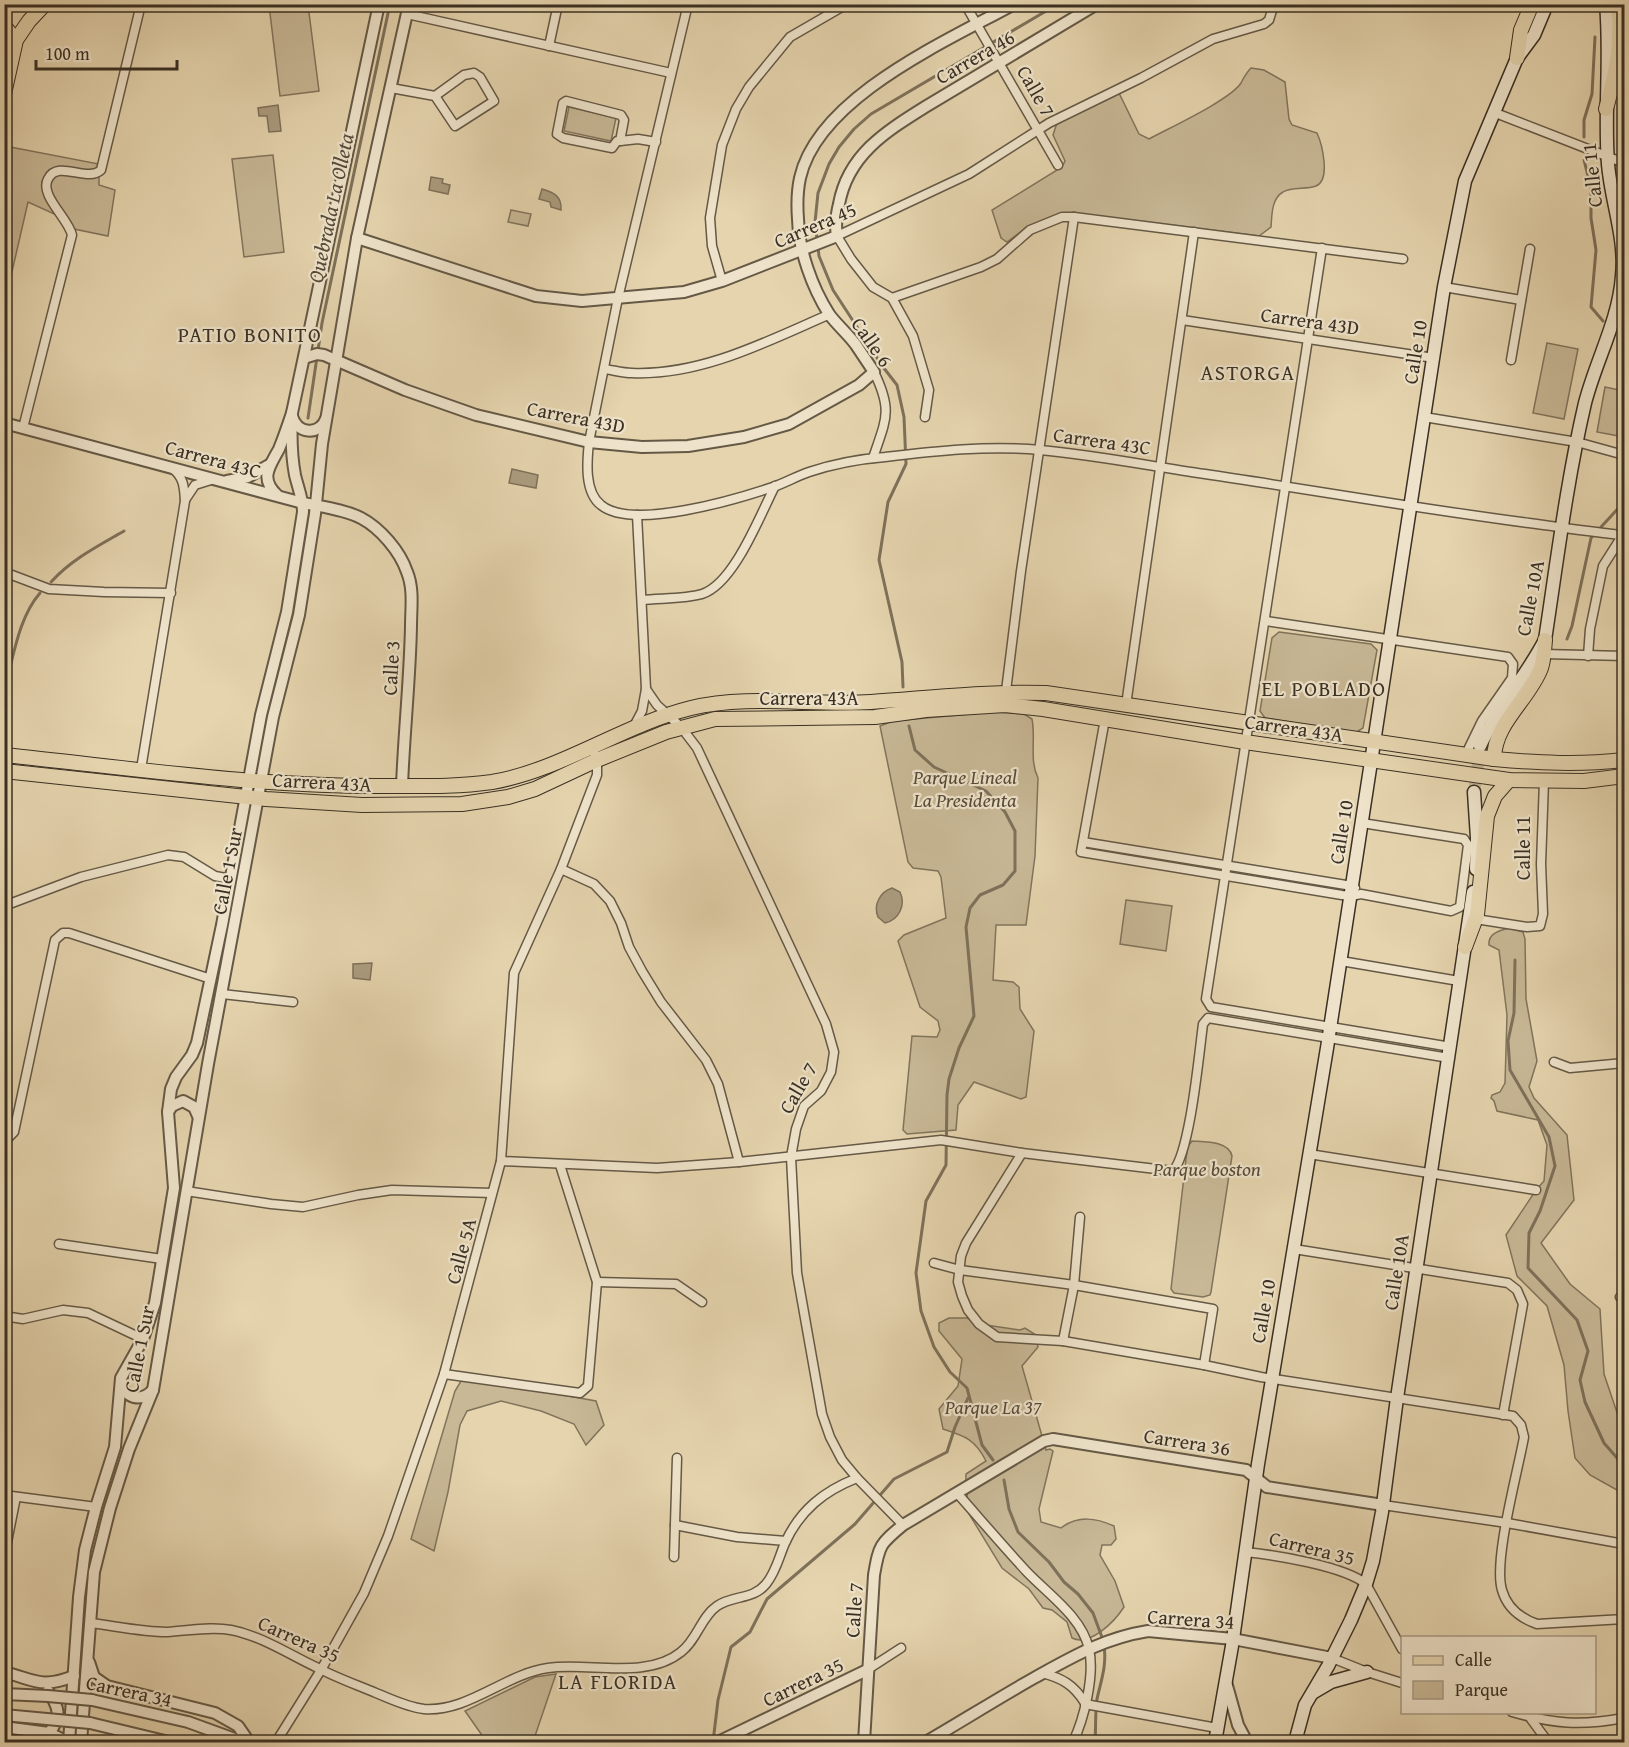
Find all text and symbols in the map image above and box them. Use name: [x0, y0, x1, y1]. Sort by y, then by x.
street label: Carrera 46: [930, 22, 1020, 91]
scale bar: [36, 33, 177, 71]
text: 100 m: [45, 40, 90, 67]
street label: Calle 7: [1010, 60, 1063, 122]
water label: Quebrada La Olleta: [300, 130, 362, 286]
street label: Calle 11: [1574, 141, 1609, 209]
street label: Carrera 45: [769, 194, 861, 255]
street label: Carrera 43D: [1259, 299, 1361, 342]
street label: Calle 6: [845, 311, 900, 373]
street label: Calle 10: [1395, 318, 1434, 386]
district label: PATIO BONITO: [178, 319, 322, 350]
district label: ASTORGA: [1200, 357, 1296, 388]
street label: Carrera 43D: [525, 393, 628, 440]
street label: Carrera 43C: [1052, 419, 1153, 462]
street label: Carrera 43C: [162, 432, 264, 485]
street label: Calle 10A: [1508, 557, 1551, 638]
street label: Calle 3: [375, 640, 406, 696]
district label: EL POBLADO: [1262, 673, 1386, 704]
street label: Carrera 43A: [759, 683, 859, 712]
street label: Carrera 43A: [1243, 706, 1345, 749]
park label: Parque Lineal La Presidenta: [912, 762, 1017, 814]
street label: Carrera 43A: [272, 764, 372, 799]
street label: Calle 10: [1321, 798, 1360, 866]
street label: Calle 11: [1508, 816, 1537, 880]
street label: Calle 1 Sur: [204, 825, 249, 917]
street label: Calle 7: [771, 1057, 824, 1119]
park label: Parque boston: [1152, 1154, 1261, 1183]
street label: Calle 5A: [438, 1215, 483, 1287]
street label: Calle 10A: [1375, 1232, 1416, 1312]
street label: Calle 10: [1243, 1277, 1282, 1345]
street label: Calle 1 Sur: [116, 1303, 161, 1395]
park label: Parque La 37: [944, 1392, 1042, 1421]
street label: Carrera 36: [1142, 1420, 1232, 1463]
street label: Carrera 35: [1266, 1523, 1358, 1572]
street label: Calle 7: [837, 1582, 870, 1638]
street label: Carrera 34: [1147, 1601, 1235, 1636]
street label: Carrera 35: [254, 1608, 345, 1669]
legend: [1401, 1636, 1596, 1714]
text: Calle: [1455, 1646, 1492, 1673]
street label: Carrera 35: [757, 1649, 848, 1714]
district label: LA FLORIDA: [558, 1666, 678, 1697]
street label: Carrera 34: [84, 1667, 175, 1714]
text: Parque: [1455, 1676, 1508, 1703]

